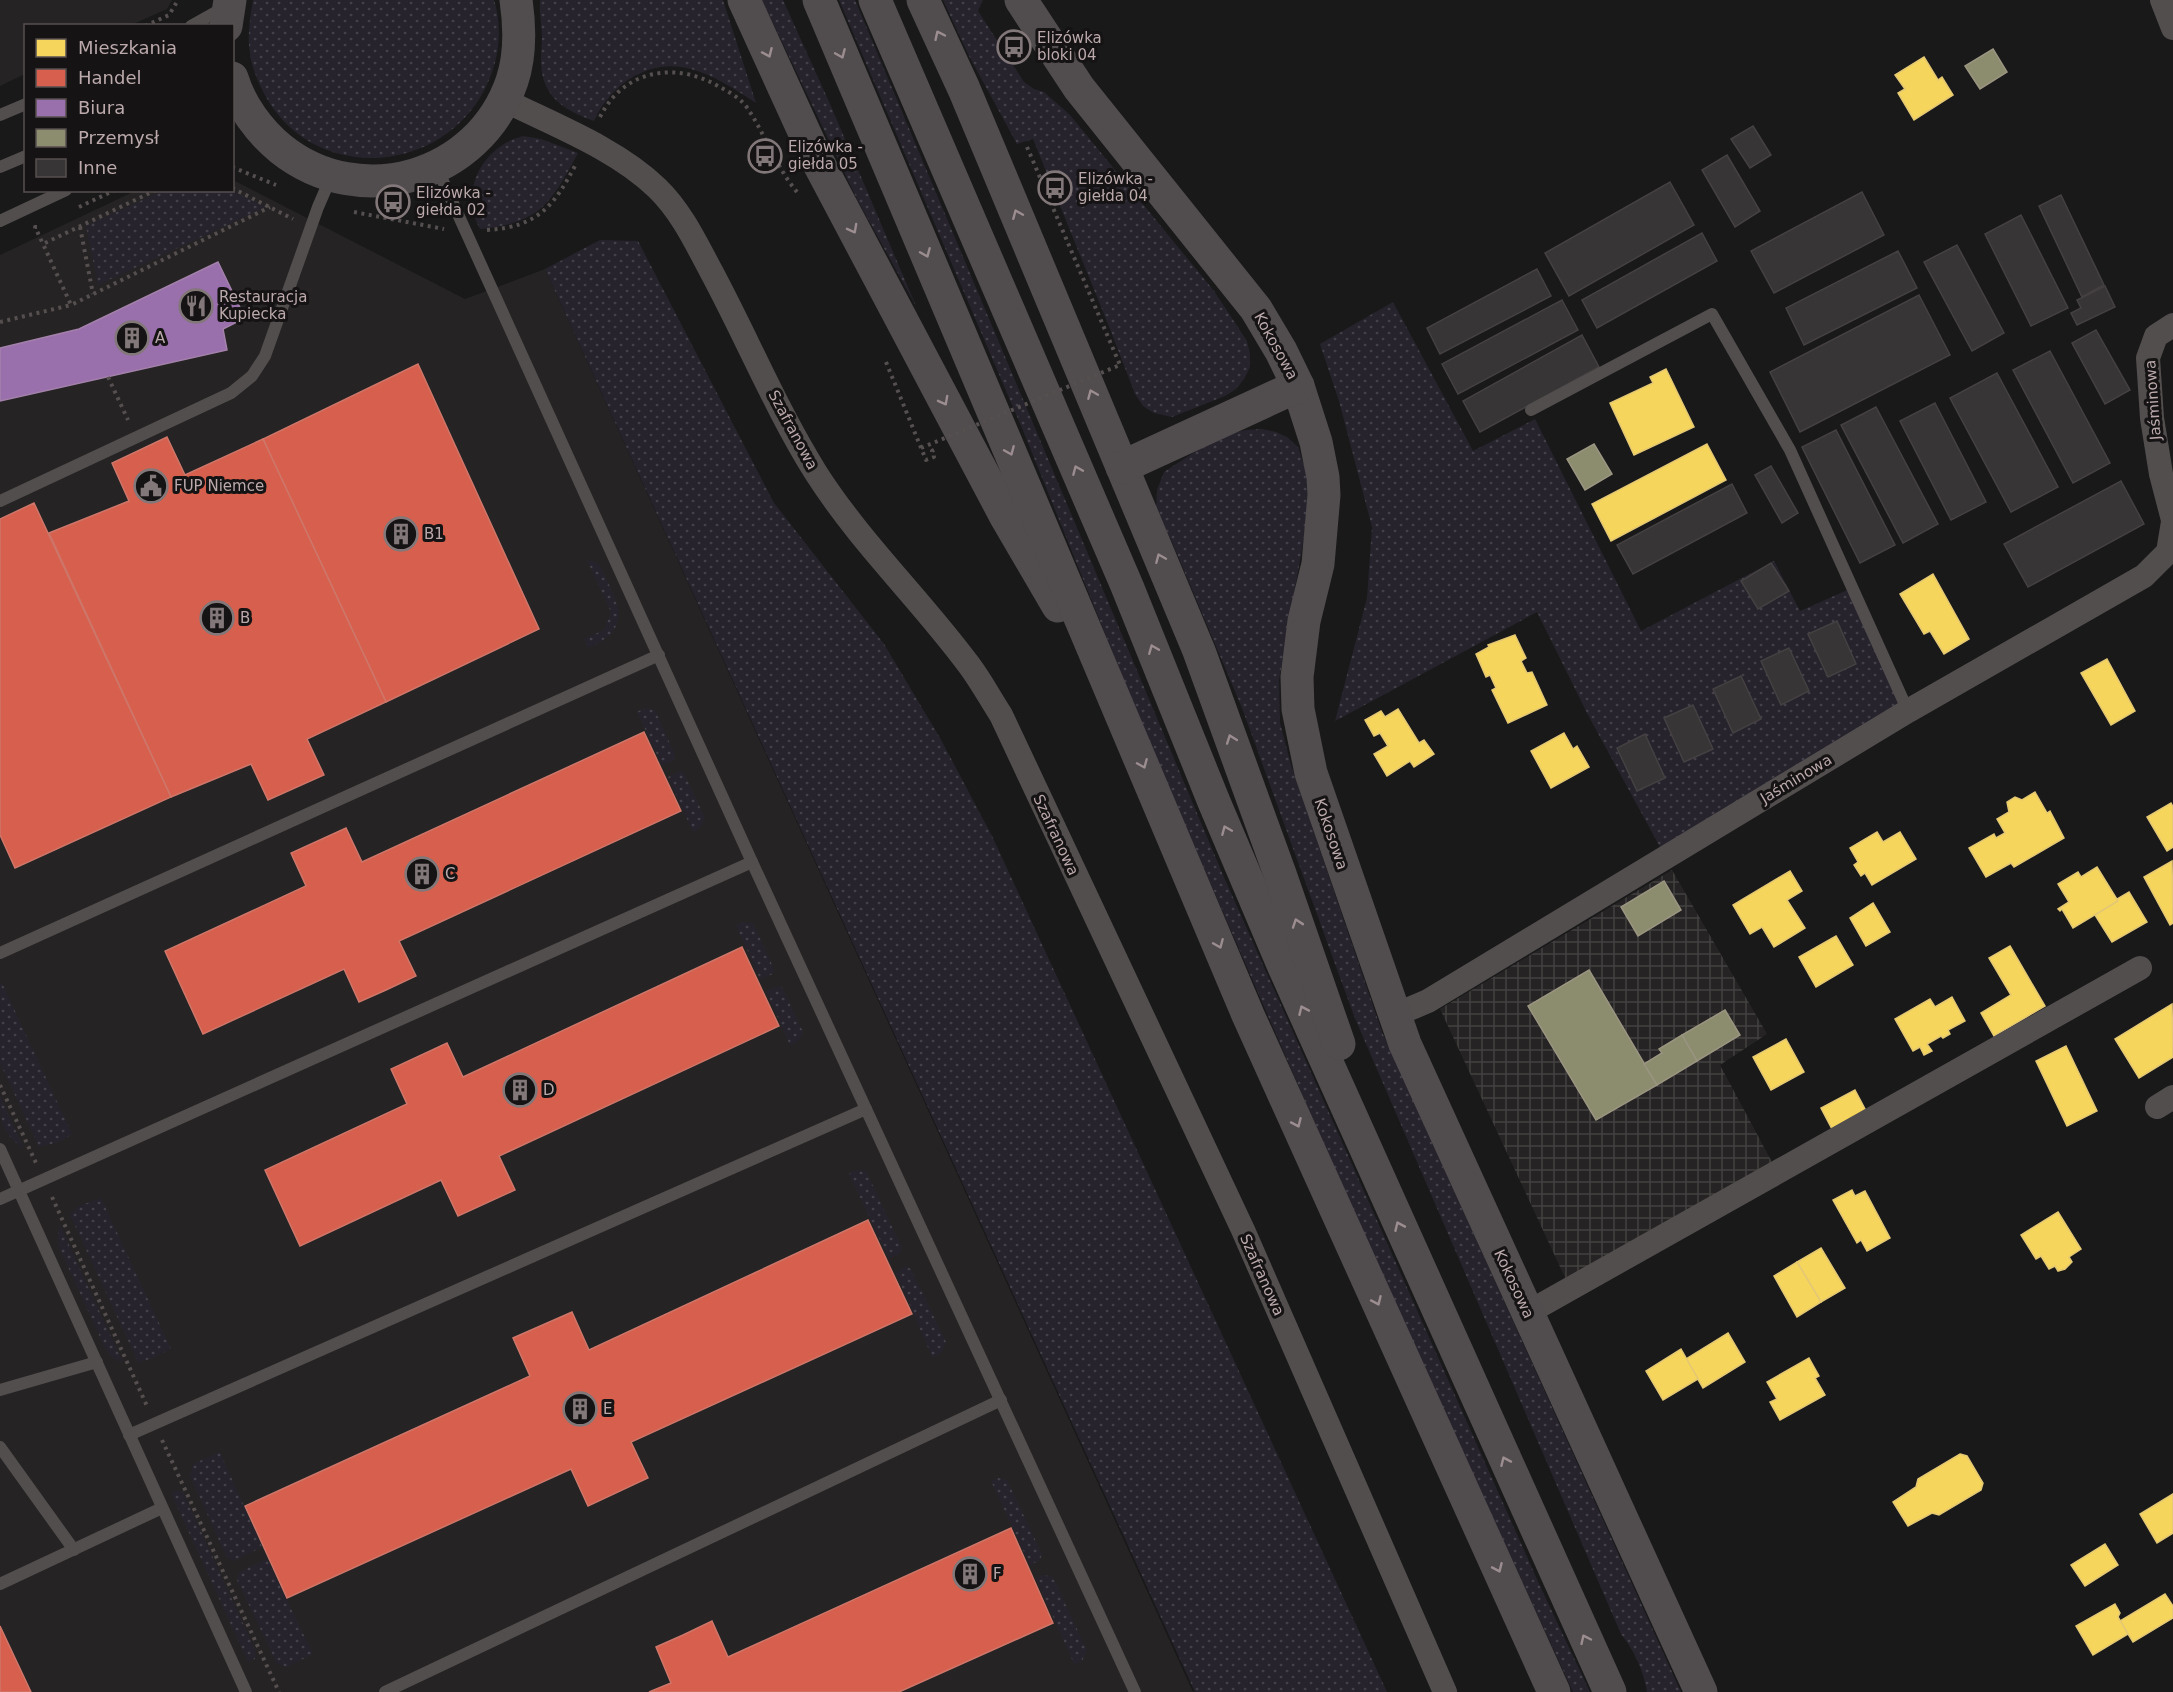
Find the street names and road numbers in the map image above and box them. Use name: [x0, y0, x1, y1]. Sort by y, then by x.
street label: Kokosowa: [1250, 309, 1302, 383]
street label: Jaśminowa: [2141, 359, 2165, 442]
street label: Szafranowa: [765, 387, 821, 473]
street label: Jaśminowa: [1756, 751, 1835, 808]
street label: Szafranowa: [1029, 792, 1083, 878]
street label: Kokosowa: [1310, 796, 1352, 872]
street label: Szafranowa: [1236, 1231, 1288, 1319]
street label: Kokosowa: [1490, 1247, 1538, 1321]

